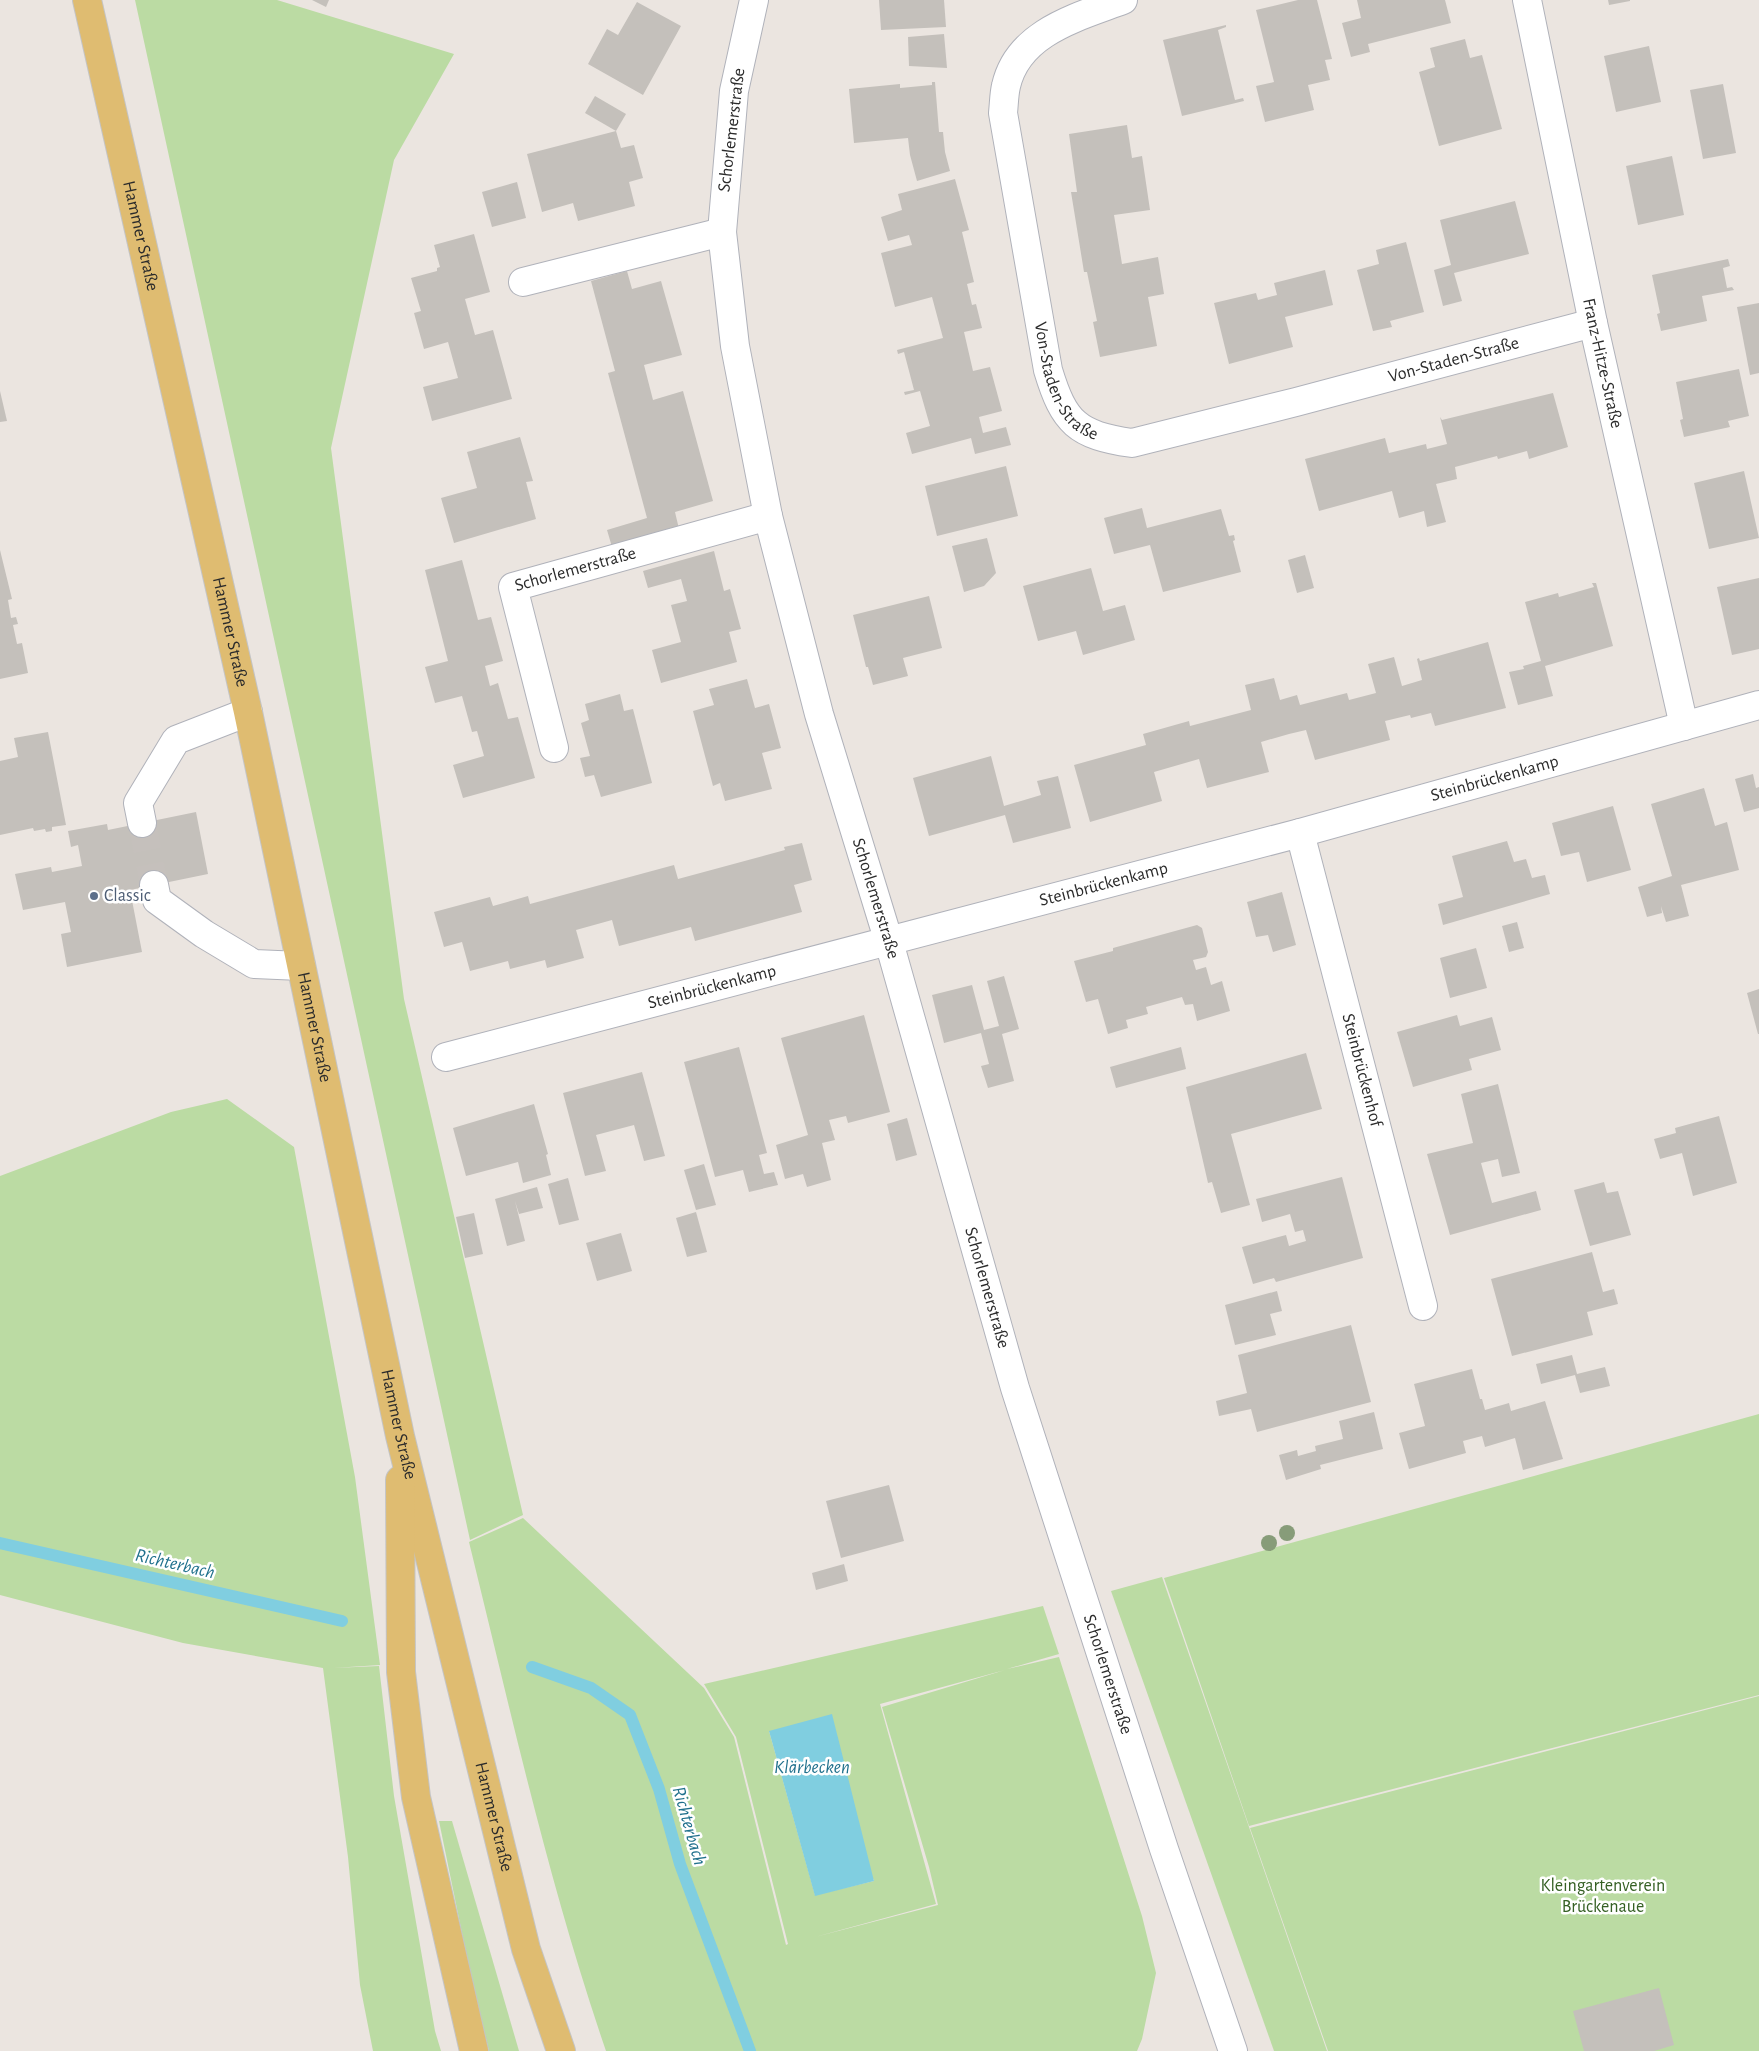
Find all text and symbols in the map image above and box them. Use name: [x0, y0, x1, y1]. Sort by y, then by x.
street label: Schorlemerstraße: [715, 67, 749, 193]
street label: Hammer Straße: [119, 179, 162, 293]
street label: Franz-Hitze-Straße: [1579, 297, 1625, 430]
street label: Von-Staden-Straße: [1031, 321, 1100, 444]
street label: Von-Staden-Straße: [1386, 334, 1521, 386]
street label: Schorlemerstraße: [513, 544, 638, 595]
street label: Hammer Straße: [209, 575, 251, 689]
street label: Steinbrückenkamp: [1429, 752, 1561, 805]
street label: Schorlemerstraße: [849, 836, 902, 961]
street label: Steinbrückenkamp: [1038, 859, 1170, 910]
place label: Classic: [104, 887, 151, 905]
marker: Classic: [88, 890, 100, 902]
street label: Steinbrückenkamp: [646, 962, 778, 1013]
street label: Hammer Straße: [294, 970, 335, 1084]
street label: Steinbrückenhof: [1338, 1012, 1385, 1130]
street label: Schorlemerstraße: [961, 1225, 1012, 1350]
street label: Hammer Straße: [377, 1368, 419, 1481]
water label: Richterbach: [133, 1546, 217, 1582]
street label: Schorlemerstraße: [1080, 1612, 1135, 1737]
water label: Klärbecken: [774, 1758, 850, 1777]
street label: Hammer Straße: [471, 1760, 516, 1874]
water label: Richterbach: [669, 1784, 709, 1868]
park label: Kleingartenverein Brückenaue: [1541, 1877, 1665, 1916]

